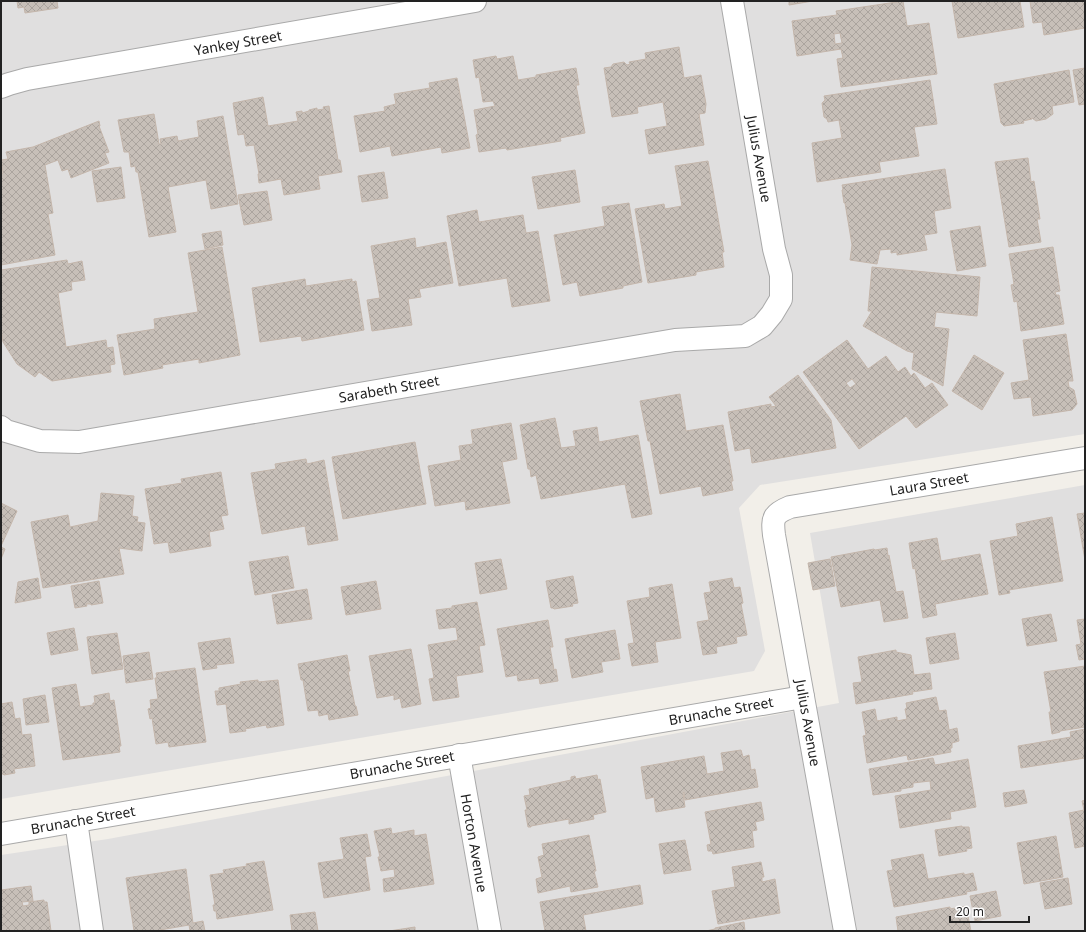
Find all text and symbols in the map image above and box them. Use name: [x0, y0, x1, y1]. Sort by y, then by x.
street label: Yankey Street: [193, 25, 283, 60]
street label: Julius Avenue: [742, 112, 776, 204]
street label: Sarabeth Street: [337, 370, 441, 407]
street label: Laura Street: [888, 467, 970, 500]
street label: Julius Avenue: [791, 676, 825, 768]
street label: Brunache Street: [667, 692, 775, 729]
street label: Brunache Street: [348, 746, 456, 783]
street label: Horton Avenue: [456, 792, 493, 894]
street label: Brunache Street: [29, 801, 137, 838]
scale bar: [950, 898, 1029, 924]
text: 20 m: [956, 903, 984, 920]

